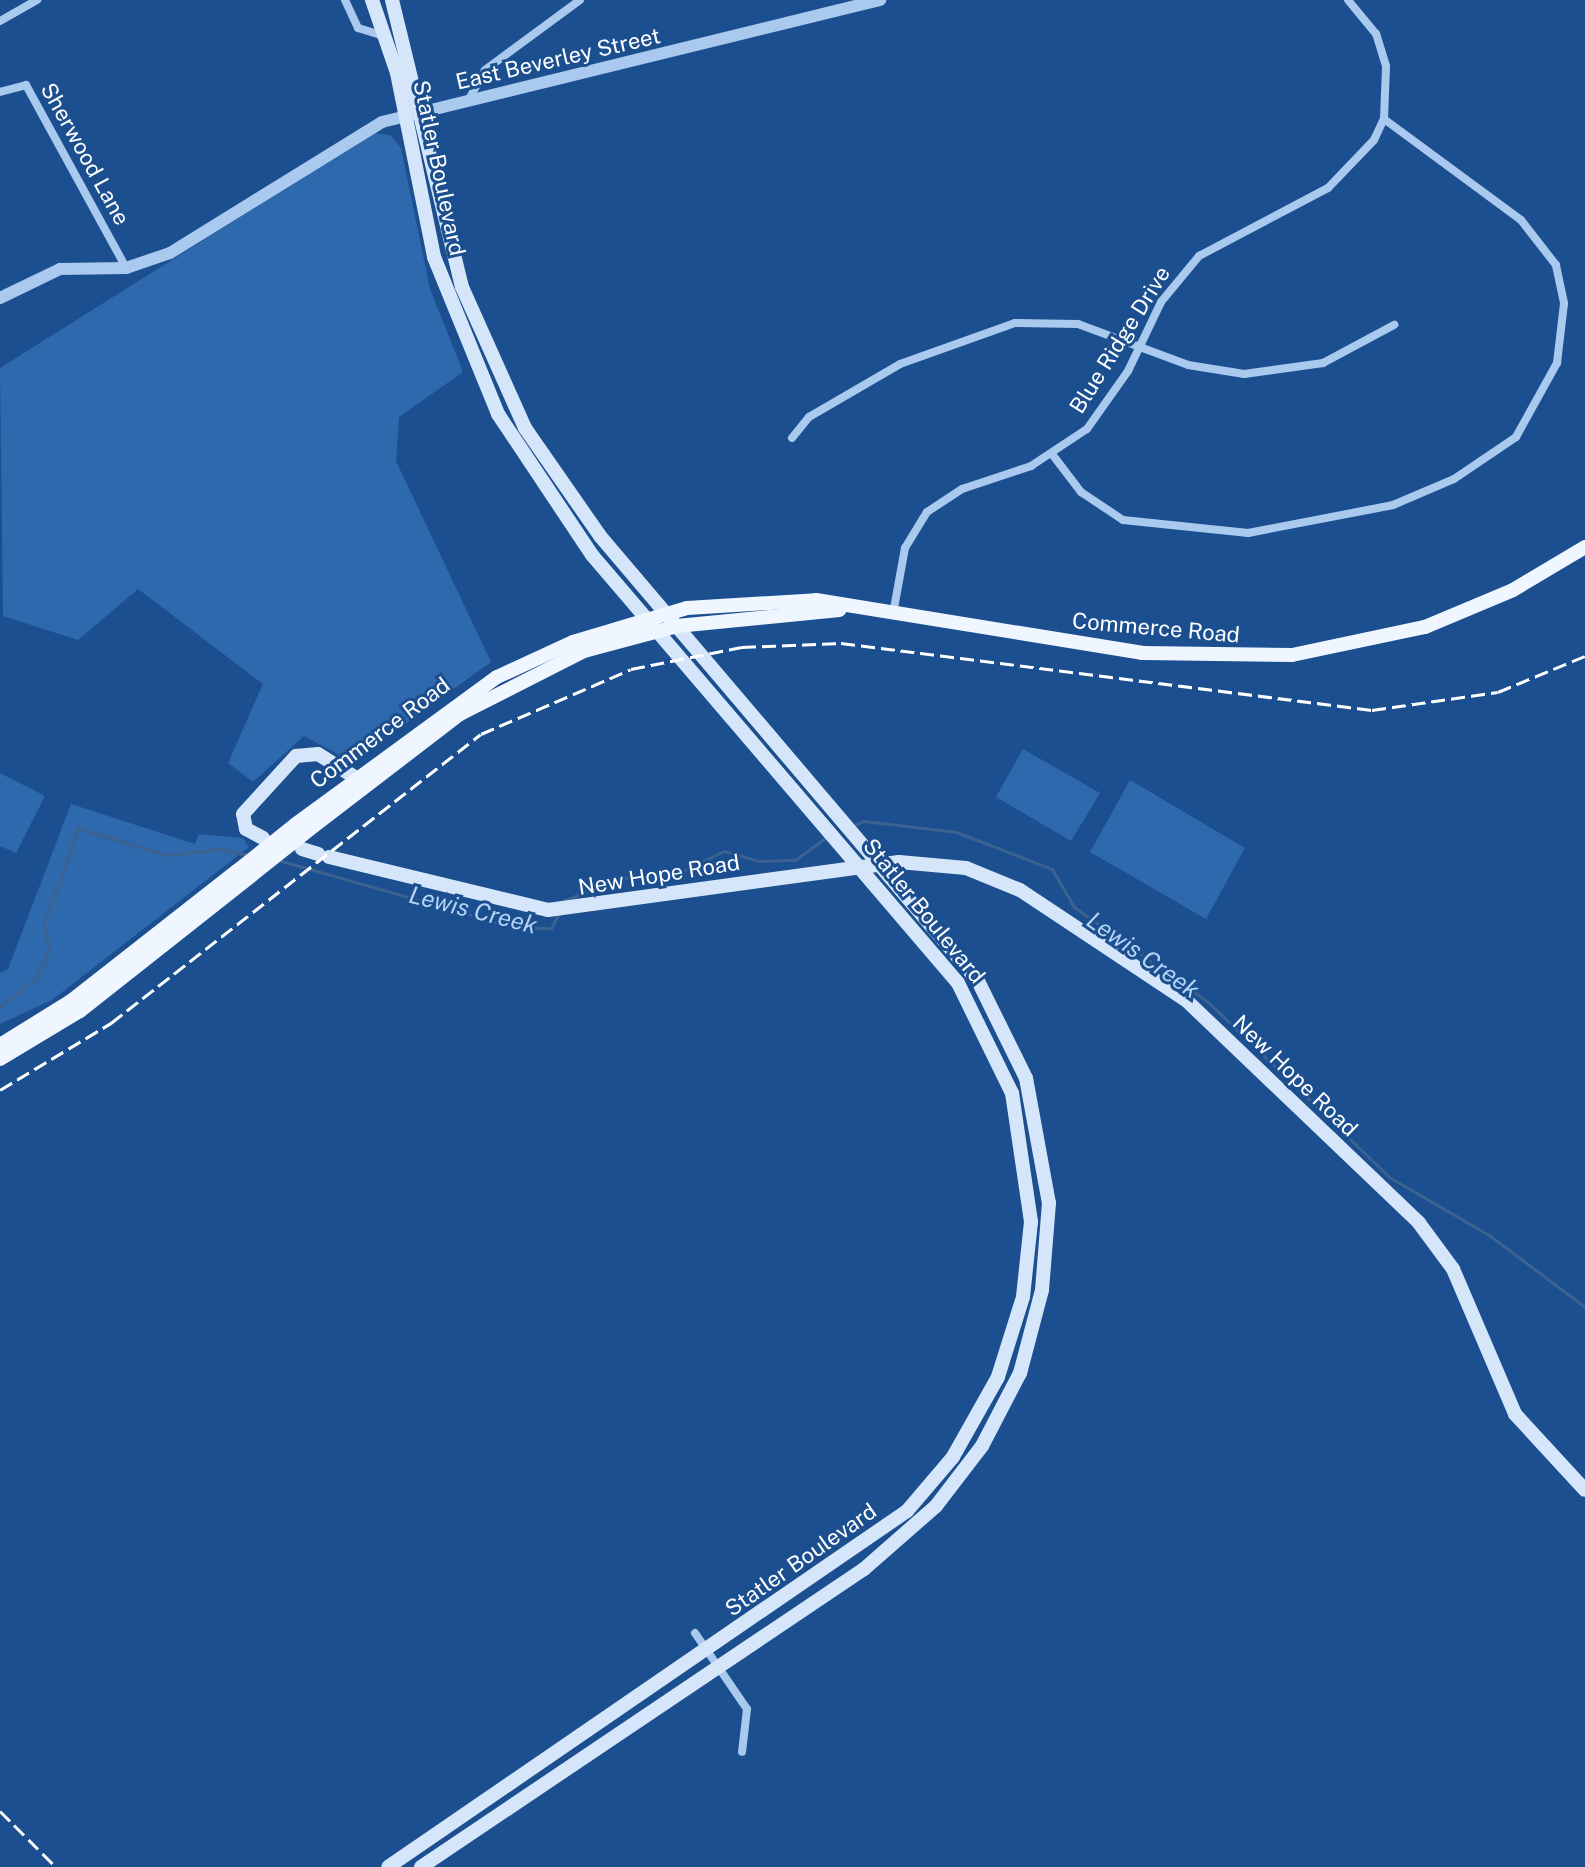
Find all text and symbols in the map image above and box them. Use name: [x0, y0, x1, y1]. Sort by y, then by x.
street label: East Beverley Street: [453, 23, 663, 95]
street label: Sherwood Lane: [35, 78, 135, 230]
street label: Statler Boulevard: [408, 78, 470, 258]
street label: Blue Ridge Drive: [1064, 261, 1176, 419]
street label: Commerce Road: [1071, 608, 1241, 648]
street label: Commerce Road: [305, 672, 455, 794]
street label: Statler Boulevard: [858, 833, 990, 989]
street label: New Hope Road: [576, 849, 742, 901]
water label: Lewis Creek: [406, 880, 540, 940]
water label: Lewis Creek: [1081, 906, 1205, 1004]
street label: New Hope Road: [1227, 1010, 1363, 1142]
street label: Statler Boulevard: [720, 1498, 882, 1622]

